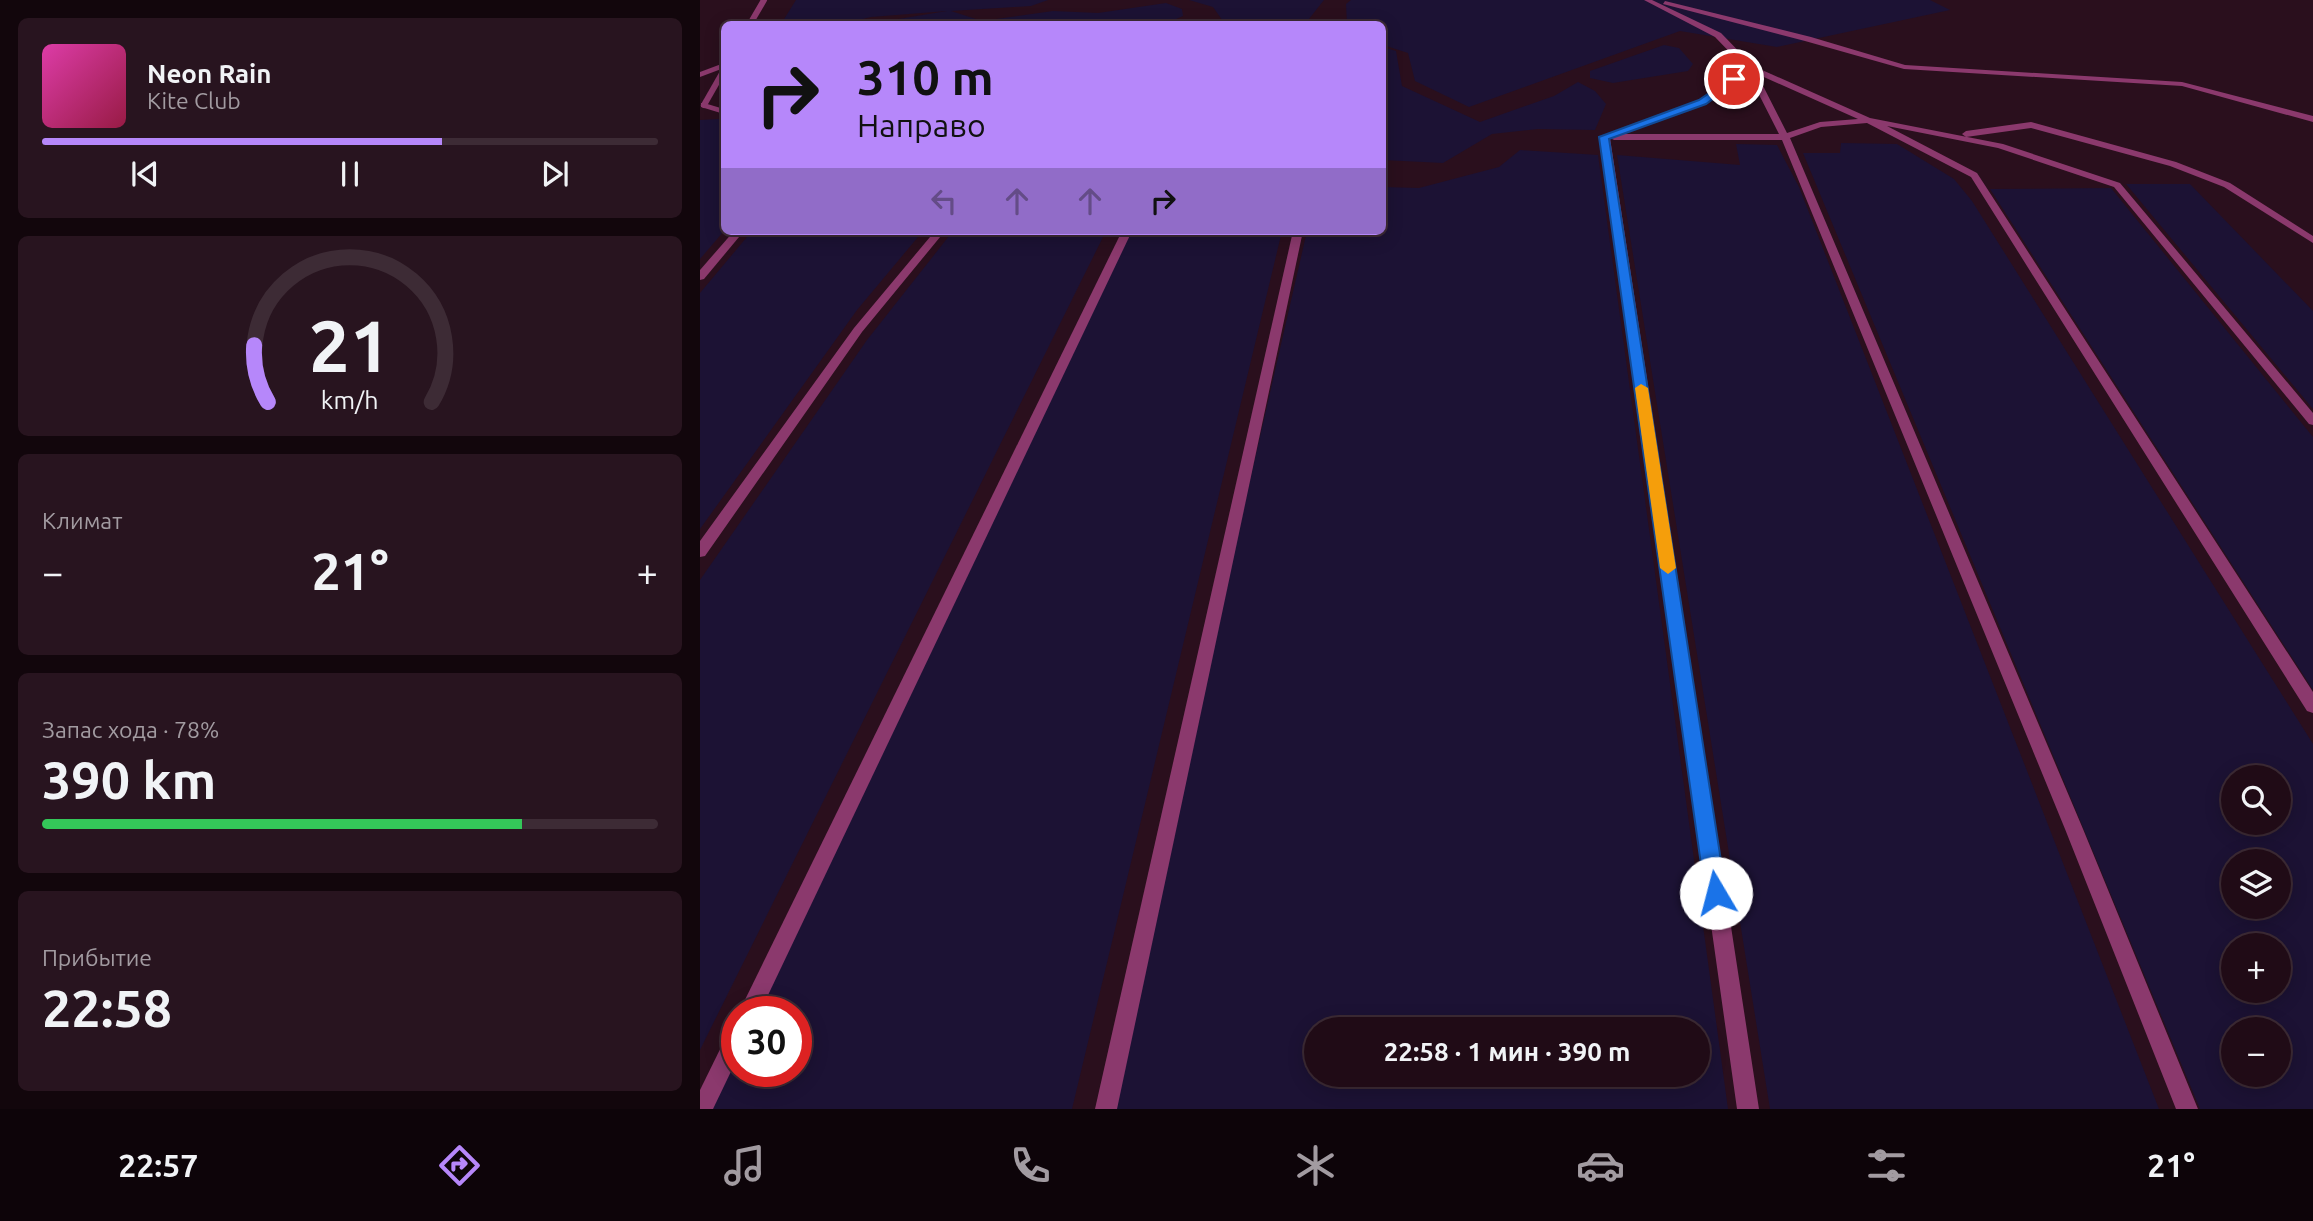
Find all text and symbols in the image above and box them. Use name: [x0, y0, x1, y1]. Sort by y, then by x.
icon: right: [742, 49, 833, 140]
text: 310 m: [857, 49, 994, 104]
pin: [1704, 49, 1764, 109]
text: Neon Rain: [147, 59, 272, 88]
icon: arrive: [1715, 60, 1753, 98]
text: Kite Club: [147, 88, 241, 113]
text: Направо: [857, 107, 986, 143]
icon: previous: [126, 155, 164, 193]
icon: pause: [331, 155, 369, 193]
icon: next: [536, 155, 574, 193]
icon: left: [925, 182, 963, 220]
icon: ahead: [998, 182, 1036, 220]
icon: ahead: [1071, 182, 1109, 220]
icon: right: [1144, 182, 1182, 220]
text: 21: [309, 305, 391, 387]
text: km/h: [321, 386, 379, 414]
text: Климат: [42, 508, 122, 533]
text: 21°: [311, 542, 389, 600]
text: −: [42, 551, 63, 593]
text: +: [637, 551, 658, 593]
text: Запас хода · 78%: [42, 717, 219, 742]
text: 390 km: [42, 751, 216, 809]
map controls: [2221, 765, 2291, 1087]
button: search: [2221, 765, 2291, 835]
button: layers: [2221, 849, 2291, 919]
position arrow: [1679, 856, 1753, 930]
button: +: [2221, 933, 2291, 1003]
text: Прибытие: [42, 945, 152, 970]
text: 22:58: [42, 979, 172, 1037]
speed limit sign: 30: [721, 996, 812, 1087]
button: −: [2221, 1017, 2291, 1087]
text: 22:58 · 1 мин · 390 m: [1384, 1037, 1630, 1066]
icon: directions: [435, 1141, 484, 1190]
icon: music: [720, 1141, 769, 1190]
icon: phone: [1006, 1141, 1055, 1190]
icon: climate: [1291, 1141, 1340, 1190]
icon: car: [1576, 1141, 1625, 1190]
icon: filters: [1862, 1141, 1911, 1190]
text: 22:57: [118, 1147, 198, 1183]
text: 21°: [2147, 1147, 2195, 1183]

